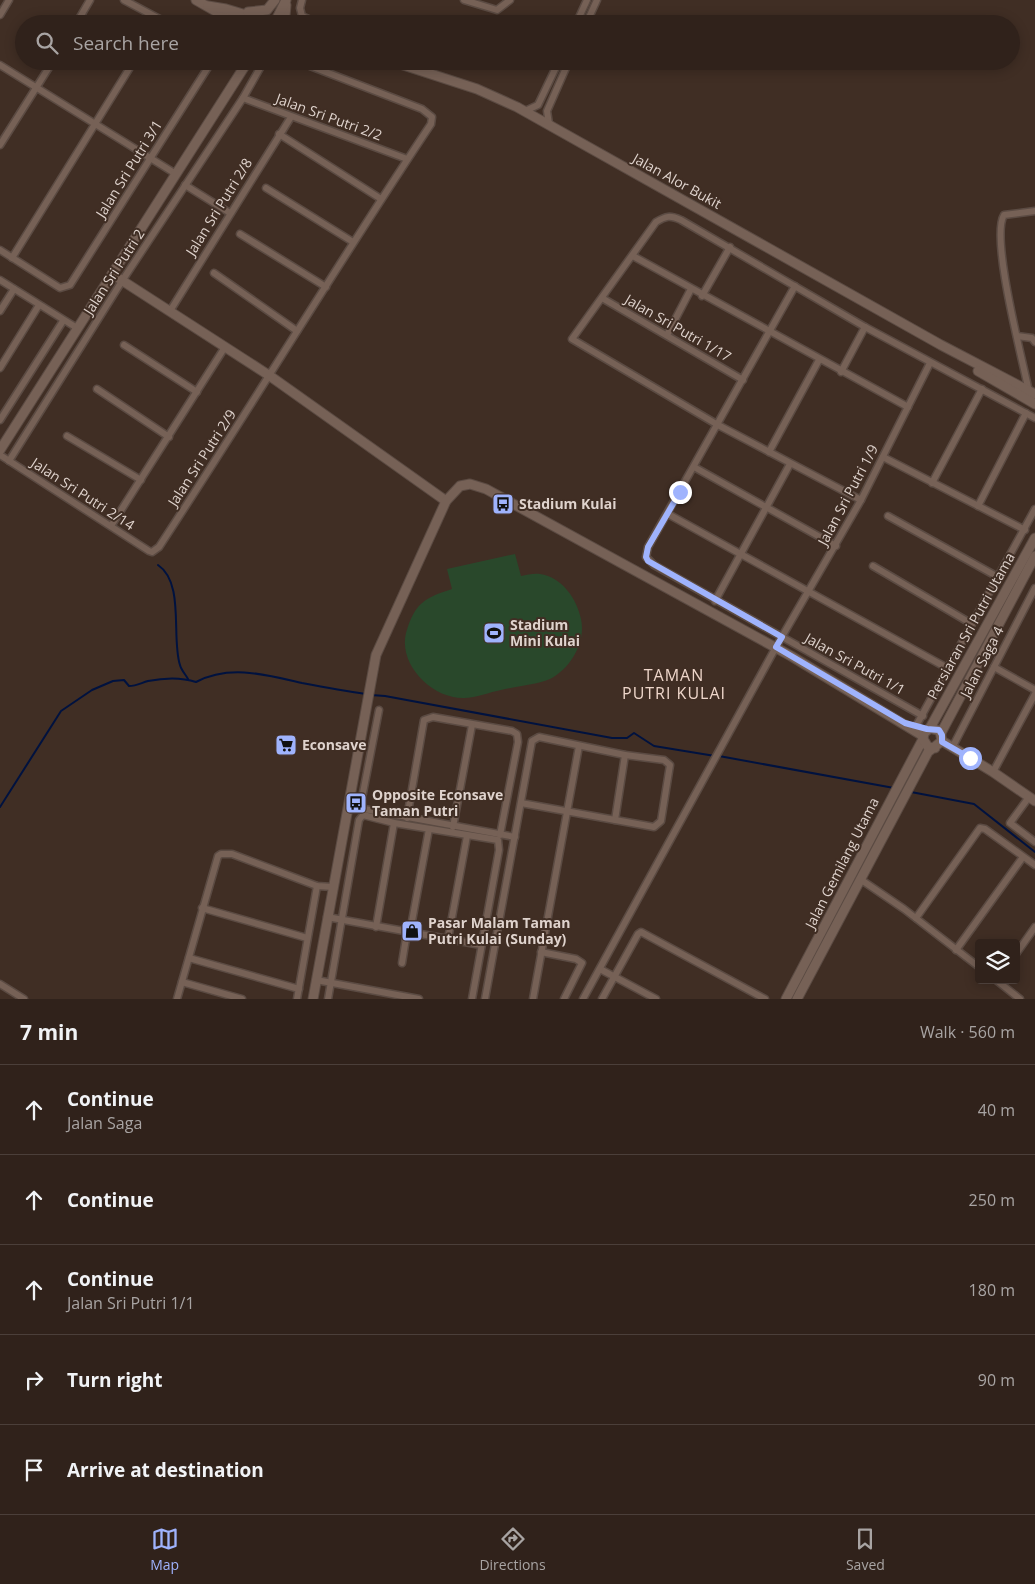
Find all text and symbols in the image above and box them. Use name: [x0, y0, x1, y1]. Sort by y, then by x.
search box: [15, 15, 1020, 70]
icon: search: [33, 29, 61, 57]
text: Search here: [73, 30, 179, 56]
street label: Jalan Sri Putri 2/2: [272, 88, 385, 145]
street label: Jalan Sri Putri 3/1: [90, 116, 166, 223]
street label: Jalan Alor Bukit: [628, 147, 725, 213]
street label: Jalan Sri Putri 2/8: [180, 154, 256, 261]
street label: Jalan Sri Putri 2: [78, 225, 148, 320]
street label: Jalan Sri Putri 1/17: [620, 288, 735, 366]
street label: Jalan Sri Putri 2/9: [162, 406, 240, 511]
street label: Jalan Sri Putri 1/9: [812, 441, 882, 550]
street label: Jalan Sri Putri 2/14: [26, 452, 139, 534]
route end: [669, 481, 692, 504]
bus stop icon: Stadium Kulai: [491, 492, 515, 516]
place label: Stadium Kulai: [519, 494, 616, 513]
street label: Persiaran Sri Putri Utama: [922, 549, 1019, 702]
place label: Stadium Mini Kulai: [510, 615, 580, 650]
sports icon: Stadium Mini Kulai: [482, 621, 506, 645]
street label: Jalan Saga 4: [955, 623, 1008, 702]
street label: Jalan Sri Putri 1/1: [800, 627, 909, 699]
district label: TAMAN PUTRI KULAI: [622, 664, 726, 704]
supermarket icon: Econsave: [274, 733, 298, 757]
place label: Econsave: [302, 735, 367, 754]
route start: [959, 747, 982, 770]
place label: Opposite Econsave Taman Putri: [372, 785, 503, 820]
bus stop icon: Opposite Econsave Taman Putri: [344, 791, 368, 815]
street label: Jalan Gemilang Utama: [799, 794, 883, 933]
place label: Pasar Malam Taman Putri Kulai (Sunday): [428, 913, 570, 948]
shop icon: Pasar Malam Taman Putri Kulai (Sunday): [400, 919, 424, 943]
map controls: [975, 939, 1020, 984]
button: layers: [975, 939, 1020, 984]
text: 7 min: [20, 1018, 78, 1046]
text: Walk · 560 m: [920, 1021, 1015, 1043]
text: Continue: [67, 1086, 154, 1112]
icon: ahead: [20, 1096, 48, 1124]
text: 40 m: [978, 1099, 1015, 1121]
text: Jalan Saga: [67, 1112, 142, 1134]
icon: ahead: [20, 1186, 48, 1214]
text: Continue: [67, 1187, 154, 1213]
text: 250 m: [969, 1189, 1015, 1211]
text: Continue: [67, 1266, 154, 1292]
icon: ahead: [20, 1276, 48, 1304]
text: 180 m: [969, 1279, 1015, 1301]
text: Jalan Sri Putri 1/1: [67, 1292, 195, 1314]
icon: right: [20, 1366, 48, 1394]
text: Turn right: [67, 1367, 162, 1393]
text: 90 m: [978, 1369, 1015, 1391]
icon: arrive: [20, 1456, 48, 1484]
text: Arrive at destination: [67, 1457, 264, 1483]
tab: Map: [150, 1525, 179, 1574]
tab: Directions: [479, 1525, 546, 1574]
tab: Saved: [846, 1525, 885, 1574]

